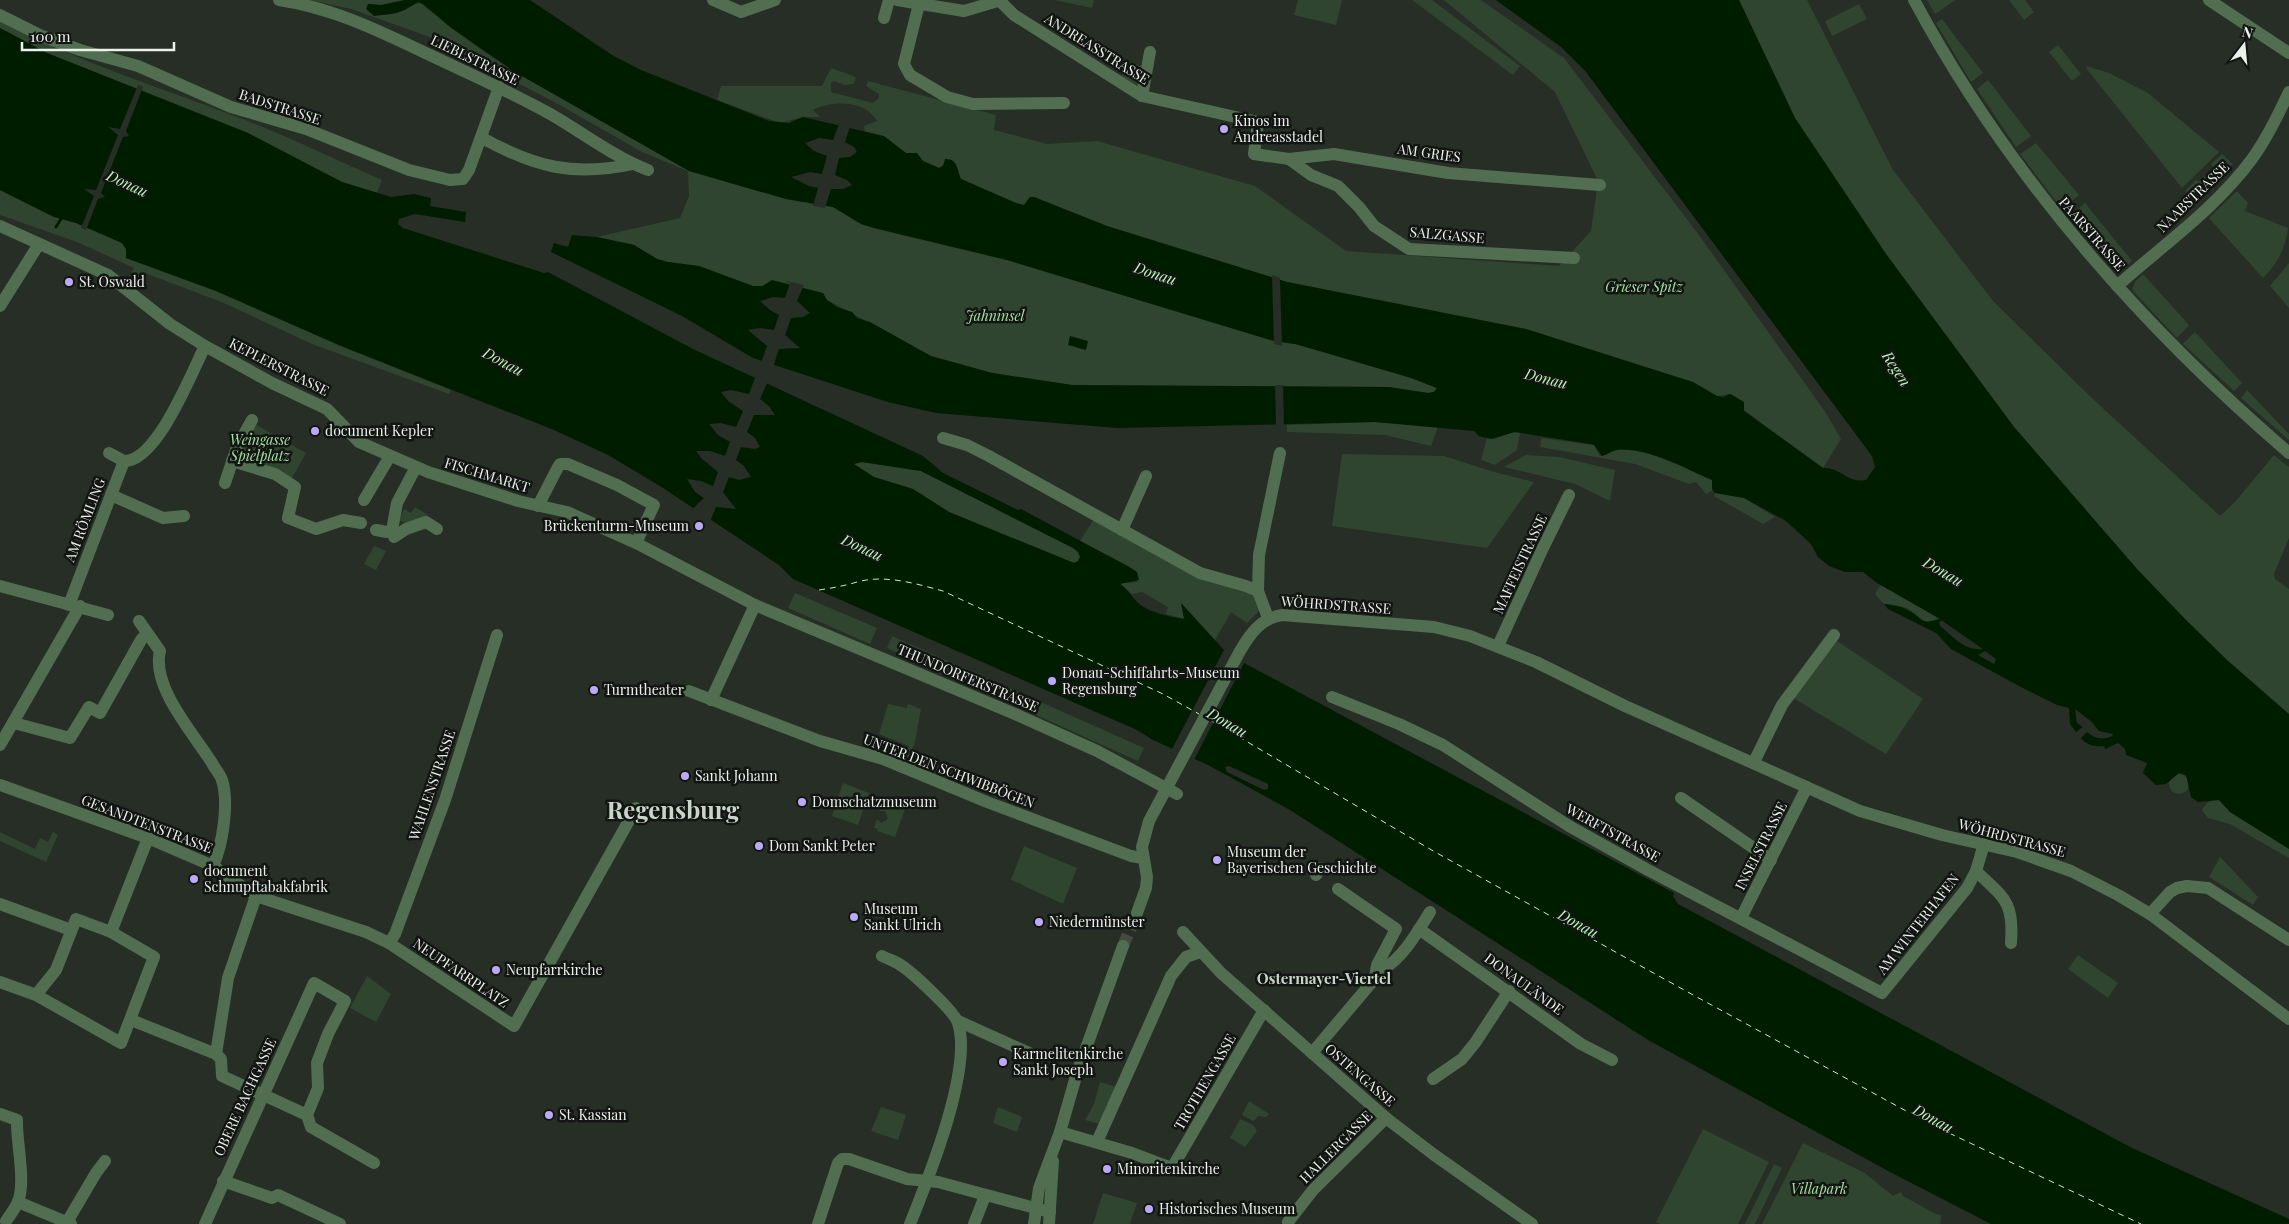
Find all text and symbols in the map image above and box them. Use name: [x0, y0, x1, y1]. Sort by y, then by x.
street label: ANDREASSTRASSE: [1040, 8, 1153, 88]
scale bar: [22, 20, 175, 52]
north arrow: [2219, 20, 2269, 70]
text: N: [2240, 21, 2255, 43]
text: 100 m: [30, 26, 71, 46]
street label: LIEBLSTRASSE: [428, 30, 523, 89]
street label: BADSTRASSE: [237, 84, 324, 129]
place label: Kinos im Andreasstadel: [1233, 111, 1323, 146]
marker: Kinos im Andreasstadel: [1218, 123, 1230, 135]
street label: AM GRIES: [1395, 139, 1462, 166]
street label: NAABSTRASSE: [2152, 157, 2233, 236]
water label: Donau: [103, 164, 151, 201]
street label: PAARSTRASSE: [2055, 193, 2130, 275]
street label: SALZGASSE: [1409, 222, 1485, 247]
water label: Donau: [1131, 257, 1179, 289]
place label: St. Oswald: [79, 272, 145, 291]
marker: St. Oswald: [63, 276, 75, 288]
park label: Grieser Spitz: [1605, 277, 1683, 296]
park label: Jahninsel: [966, 306, 1025, 325]
street label: KEPLERSTRASSE: [226, 333, 332, 400]
water label: Donau: [479, 342, 527, 380]
water label: Regen: [1877, 346, 1916, 390]
water label: Donau: [1522, 363, 1570, 393]
place label: document Kepler: [325, 421, 434, 440]
marker: document Kepler: [309, 425, 321, 437]
park label: Weingasse Spielplatz: [229, 430, 290, 465]
street label: FISCHMARKT: [442, 453, 532, 497]
street label: AM RÖMLING: [59, 475, 109, 565]
street label: MAFFEISTRASSE: [1488, 511, 1551, 617]
place label: Brückenturm-Museum: [544, 516, 690, 535]
marker: Brückenturm-Museum: [693, 520, 705, 532]
water label: Donau: [838, 528, 886, 565]
water label: Donau: [1919, 551, 1967, 591]
street label: WÖHRDSTRASSE: [1279, 591, 1392, 618]
street label: THUNDORFERSTRASSE: [895, 639, 1042, 716]
place label: Donau-Schiffahrts-Museum Regensburg: [1062, 663, 1240, 698]
marker: Donau-Schiffahrts-Museum Regensburg: [1046, 675, 1058, 687]
place label: Turmtheater: [604, 680, 685, 699]
marker: Turmtheater: [588, 684, 600, 696]
water label: Donau: [1203, 702, 1251, 742]
street label: WAHLENSTRASSE: [403, 727, 459, 843]
street label: UNTER DEN SCHWIBBÖGEN: [861, 729, 1038, 812]
place label: Sankt Johann: [695, 766, 778, 785]
marker: Sankt Johann: [679, 770, 691, 782]
street label: GESANDTENSTRASSE: [79, 790, 216, 857]
place label: Domschatzmuseum: [812, 792, 937, 811]
district label: Regensburg: [607, 793, 740, 825]
marker: Domschatzmuseum: [796, 796, 808, 808]
street label: WERFTSTRASSE: [1562, 798, 1664, 866]
street label: INSELSTRASSE: [1730, 798, 1791, 893]
street label: WÖHRDSTRASSE: [1955, 814, 2068, 861]
place label: Dom Sankt Peter: [769, 836, 876, 855]
marker: Dom Sankt Peter: [753, 840, 765, 852]
place label: Museum der Bayerischen Geschichte: [1227, 842, 1377, 877]
marker: Museum der Bayerischen Geschichte: [1211, 854, 1223, 866]
place label: document Schnupftabakfabrik: [204, 861, 328, 896]
street label: AM WINTERHAFEN: [1872, 869, 1963, 979]
marker: document Schnupftabakfabrik: [188, 873, 200, 885]
place label: Museum Sankt Ulrich: [864, 899, 942, 934]
water label: Donau: [1554, 903, 1602, 942]
marker: Museum Sankt Ulrich: [848, 911, 860, 923]
place label: Niedermünster: [1049, 912, 1146, 931]
marker: Niedermünster: [1033, 916, 1045, 928]
street label: NEUPFARRPLATZ: [410, 933, 513, 1012]
street label: DONAULÄNDE: [1481, 948, 1568, 1019]
place label: Neupfarrkirche: [506, 960, 603, 979]
marker: Neupfarrkirche: [490, 964, 502, 976]
district label: Ostermayer-Viertel: [1257, 968, 1392, 988]
street label: TROTHENGASSE: [1169, 1030, 1240, 1133]
street label: OBERE BACHGASSE: [209, 1035, 280, 1159]
street label: OSTENGASSE: [1321, 1039, 1399, 1110]
place label: Karmelitenkirche Sankt Joseph: [1013, 1044, 1123, 1079]
marker: Karmelitenkirche Sankt Joseph: [997, 1056, 1009, 1068]
water label: Donau: [1909, 1098, 1957, 1137]
place label: St. Kassian: [559, 1105, 627, 1124]
street label: HALLERGASSE: [1295, 1106, 1376, 1187]
marker: St. Kassian: [543, 1109, 555, 1121]
place label: Minoritenkirche: [1117, 1159, 1220, 1178]
marker: Minoritenkirche: [1101, 1163, 1113, 1175]
park label: Villapark: [1791, 1179, 1847, 1198]
place label: Historisches Museum: [1159, 1199, 1296, 1218]
marker: Historisches Museum: [1143, 1203, 1155, 1215]

